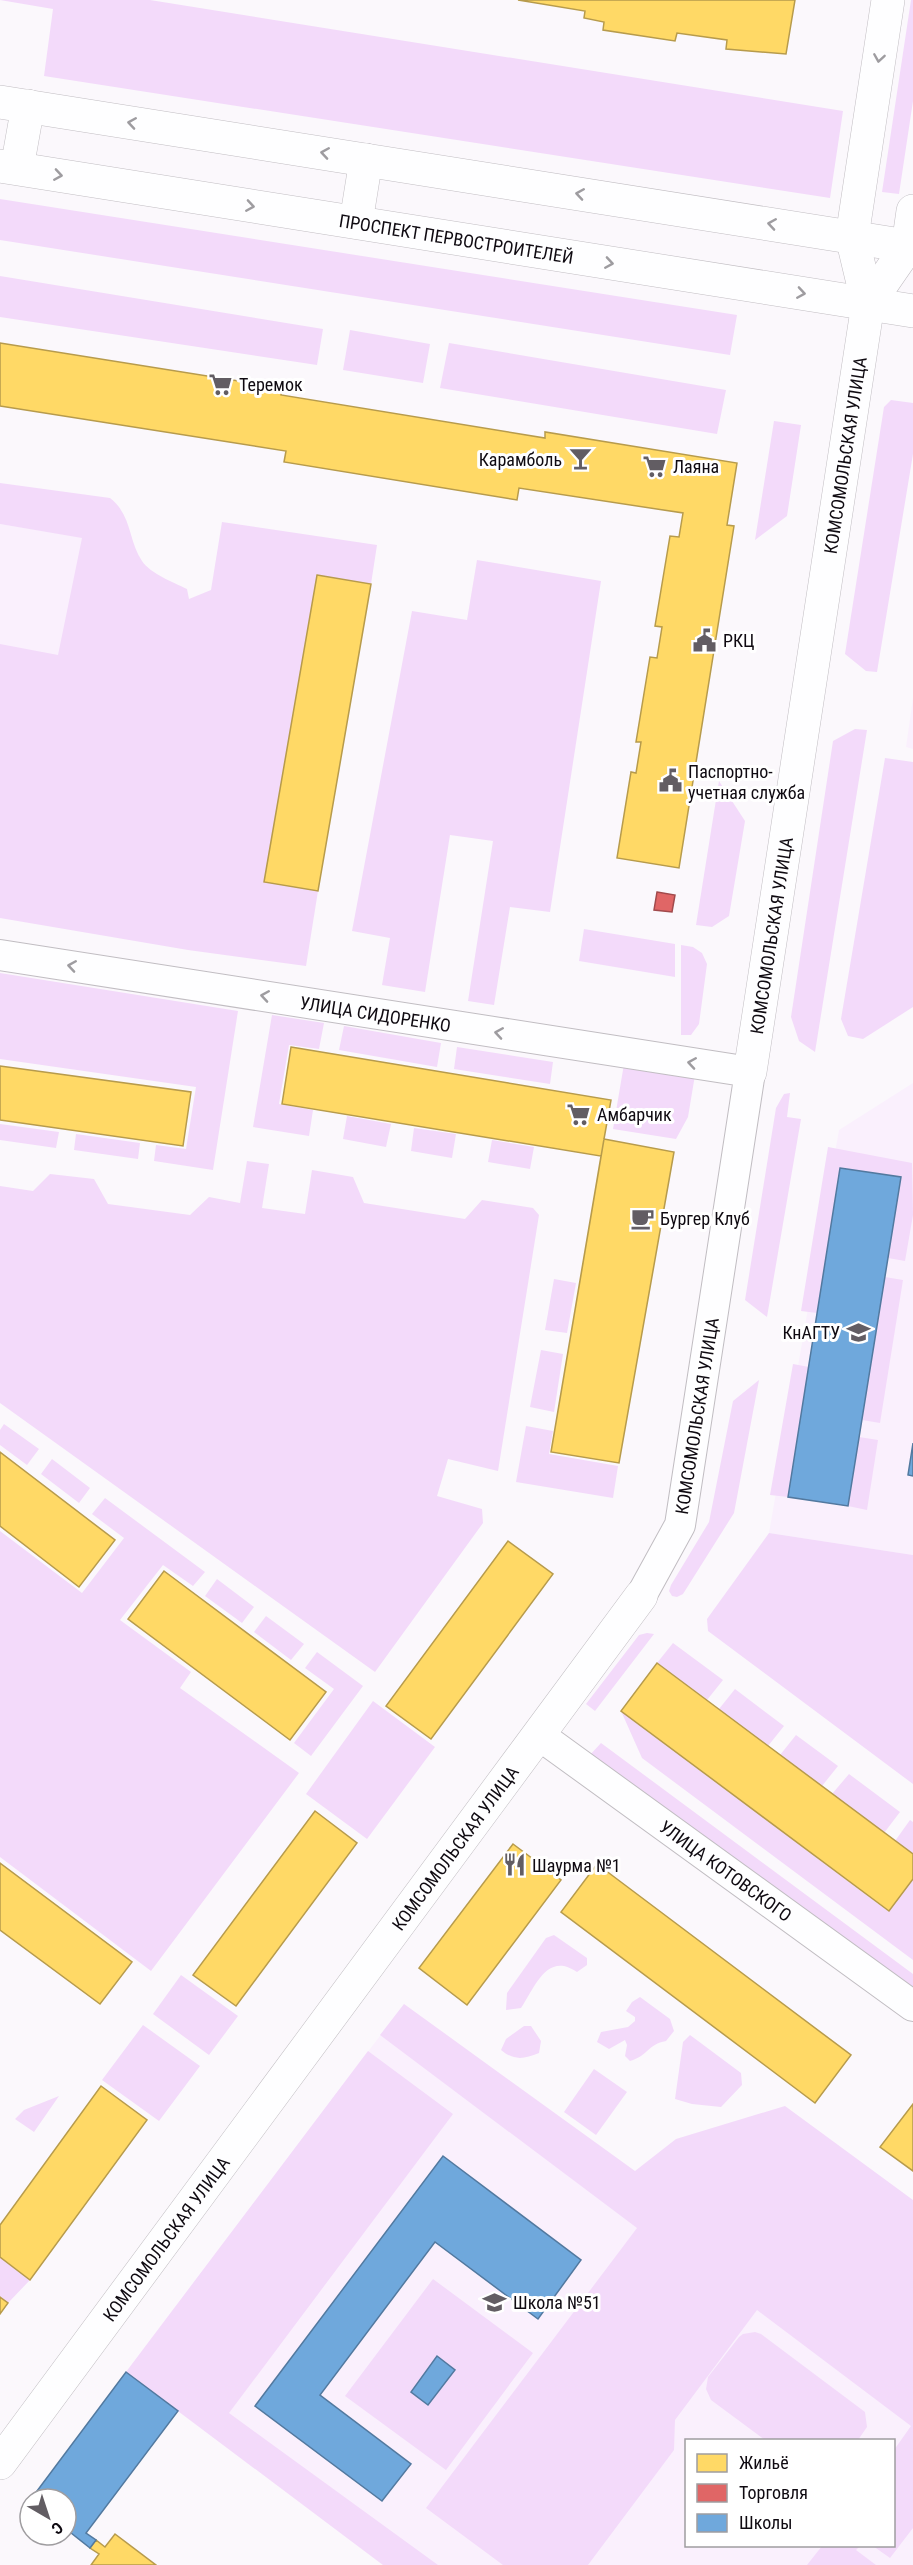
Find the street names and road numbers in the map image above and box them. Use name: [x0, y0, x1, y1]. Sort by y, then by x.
street label: ПРОСПЕКТ ПЕРВОСТРОИТЕЛЕЙ: [338, 210, 575, 267]
street label: КОМСОМОЛЬСКАЯ УЛИЦА: [819, 355, 870, 555]
street label: КОМСОМОЛЬСКАЯ УЛИЦА: [745, 835, 797, 1036]
street label: УЛИЦА СИДОРЕНКО: [298, 991, 453, 1036]
street label: КОМСОМОЛЬСКАЯ УЛИЦА: [671, 1315, 723, 1516]
street label: КОМСОМОЛЬСКАЯ УЛИЦА: [387, 1761, 523, 1934]
street label: УЛИЦА КОТОВСКОГО: [656, 1816, 796, 1925]
street label: КОМСОМОЛЬСКАЯ УЛИЦА: [98, 2152, 234, 2325]

